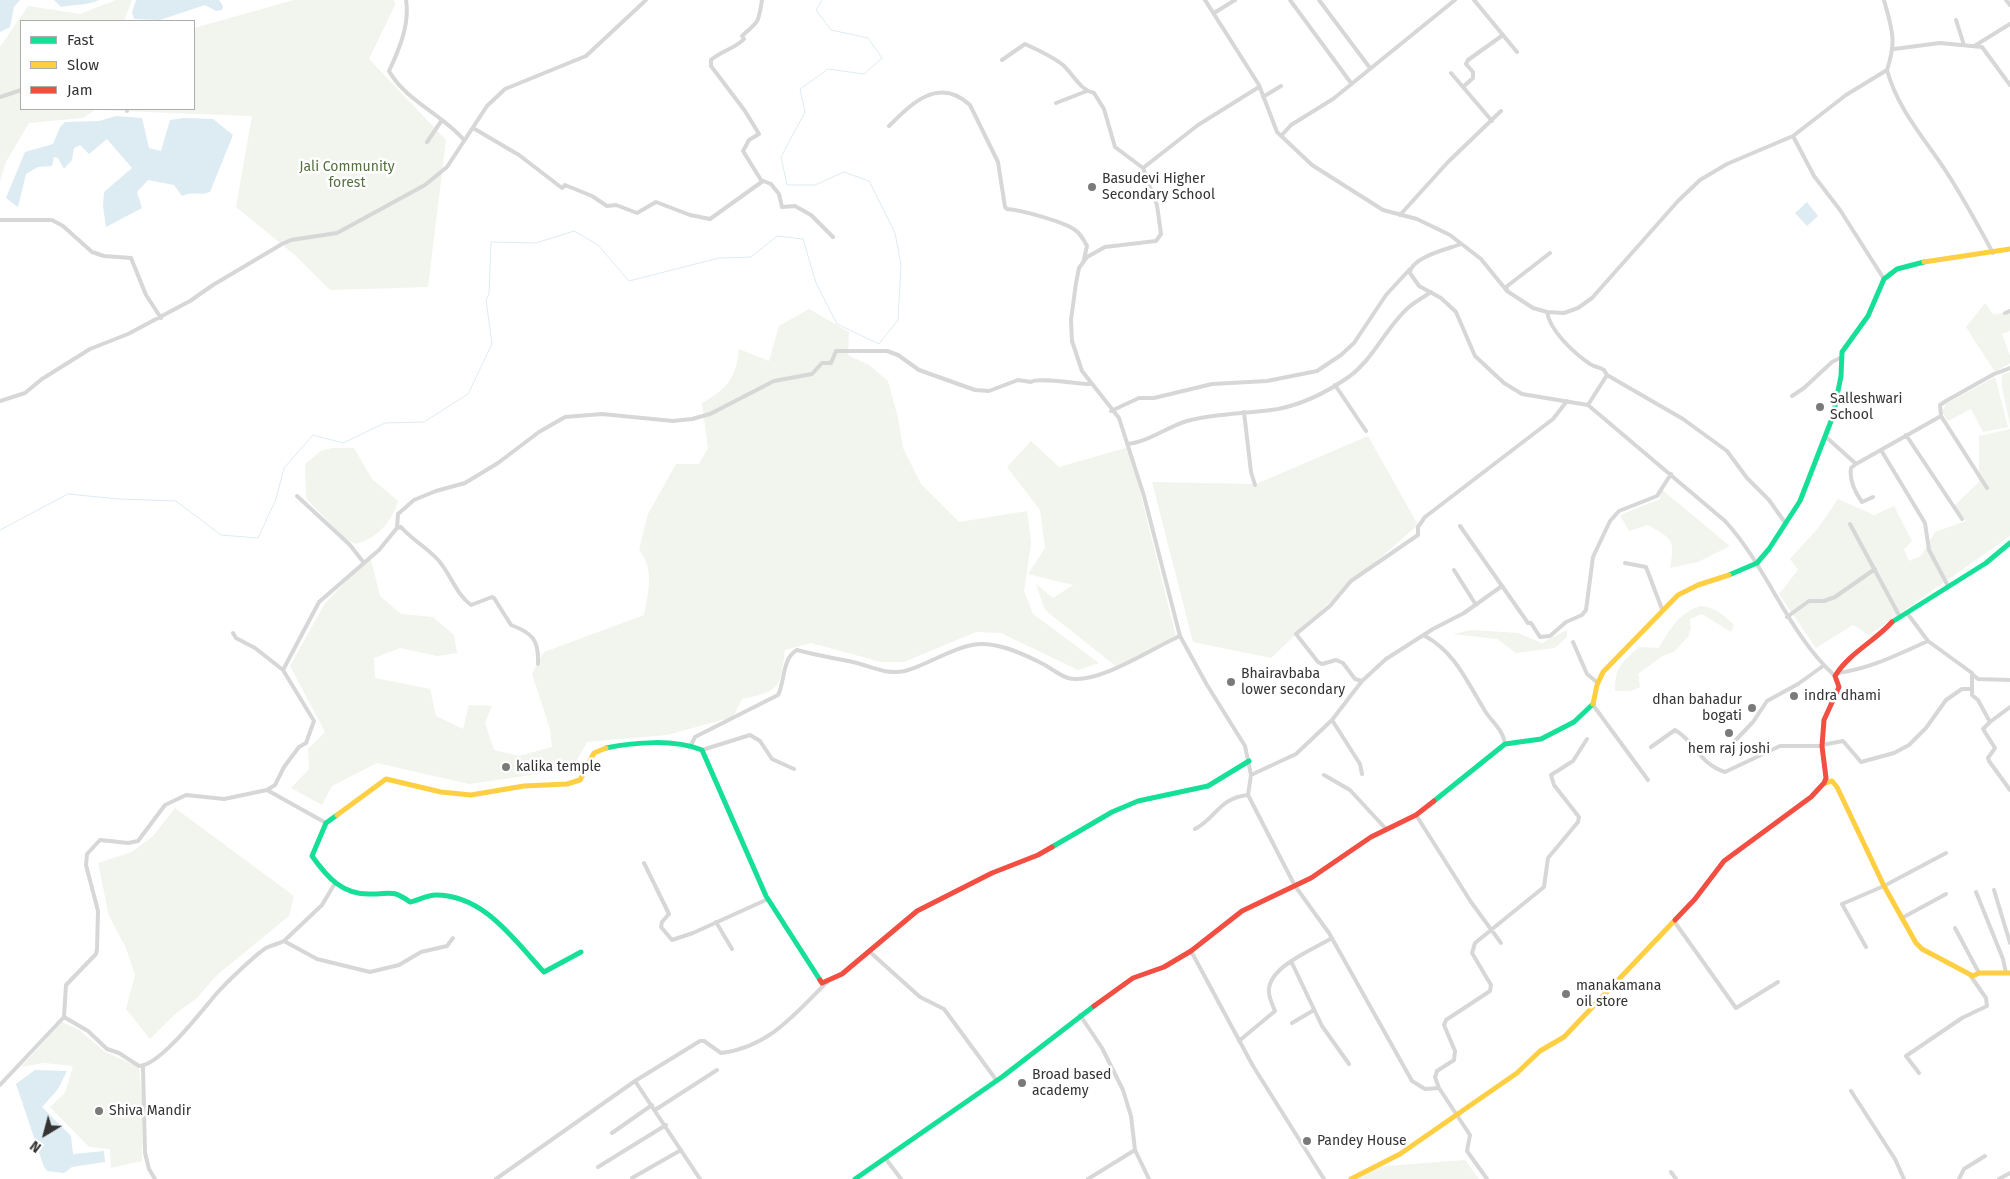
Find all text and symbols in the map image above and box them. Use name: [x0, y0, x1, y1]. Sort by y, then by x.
legend: [20, 20, 195, 110]
text: Fast: [67, 31, 94, 49]
text: Slow: [67, 56, 99, 74]
text: Jam: [67, 81, 93, 99]
park label: Jali Community forest: [299, 159, 395, 192]
place label: Basudevi Higher Secondary School: [1102, 171, 1215, 203]
marker: Basudevi Higher Secondary School: [1086, 181, 1098, 193]
place label: Salleshwari School: [1830, 391, 1902, 424]
marker: Salleshwari School: [1814, 401, 1826, 413]
place label: Bhairavbaba lower secondary: [1241, 666, 1345, 699]
marker: Bhairavbaba lower secondary: [1225, 676, 1237, 688]
place label: indra dhami: [1804, 688, 1881, 704]
marker: indra dhami: [1788, 690, 1800, 702]
place label: dhan bahadur bogati: [1652, 692, 1742, 724]
marker: dhan bahadur bogati: [1746, 702, 1758, 714]
marker: hem raj joshi: [1723, 727, 1735, 739]
place label: hem raj joshi: [1688, 741, 1770, 757]
place label: kalika temple: [516, 759, 601, 775]
marker: kalika temple: [500, 761, 512, 773]
place label: manakamana oil store: [1576, 978, 1661, 1010]
marker: manakamana oil store: [1560, 988, 1572, 1000]
place label: Broad based academy: [1032, 1067, 1111, 1100]
marker: Broad based academy: [1016, 1077, 1028, 1089]
place label: Shiva Mandir: [109, 1103, 191, 1119]
marker: Shiva Mandir: [93, 1105, 105, 1117]
north arrow: [20, 1109, 70, 1159]
place label: Pandey House: [1317, 1133, 1407, 1149]
marker: Pandey House: [1301, 1135, 1313, 1147]
text: N: [27, 1137, 45, 1156]

